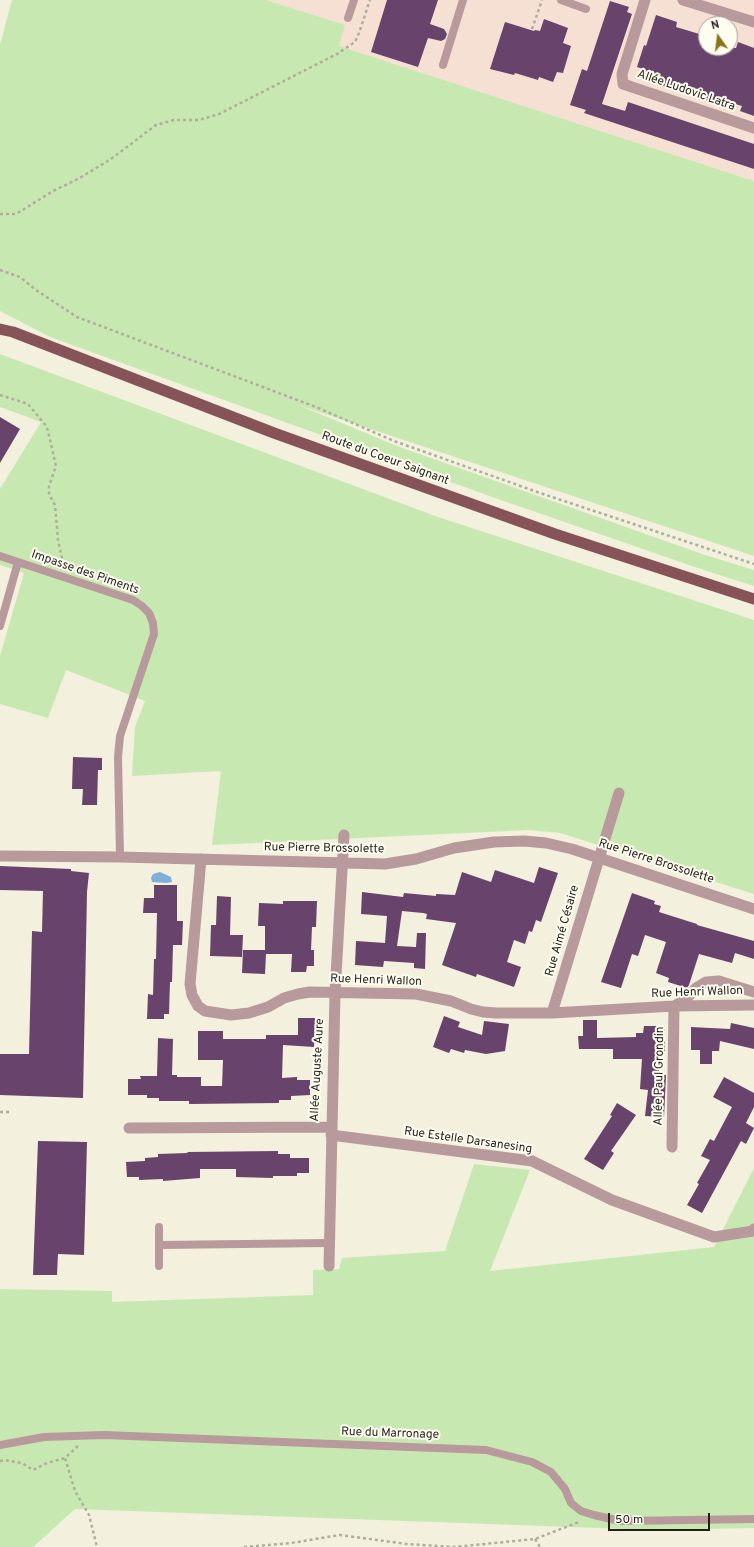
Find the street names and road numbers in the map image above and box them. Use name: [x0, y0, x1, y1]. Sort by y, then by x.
street label: Allée Ludovic Latra: [635, 67, 737, 115]
street label: Route du Coeur Saignant: [319, 429, 451, 489]
street label: Impasse des Piments: [29, 548, 141, 598]
street label: Rue Pierre Brossolette: [596, 837, 716, 887]
street label: Rue Pierre Brossolette: [264, 841, 384, 857]
street label: Rue Aimé Césaire: [543, 884, 583, 978]
street label: Rue Henri Wallon: [330, 972, 422, 990]
street label: Rue Henri Wallon: [651, 984, 743, 1002]
street label: Allée Auguste Aure: [308, 1018, 328, 1122]
street label: Allée Paul Grondin: [652, 1026, 668, 1126]
street label: Rue Estelle Darsanesing: [403, 1125, 533, 1157]
street label: Rue du Marronage: [341, 1425, 439, 1443]

